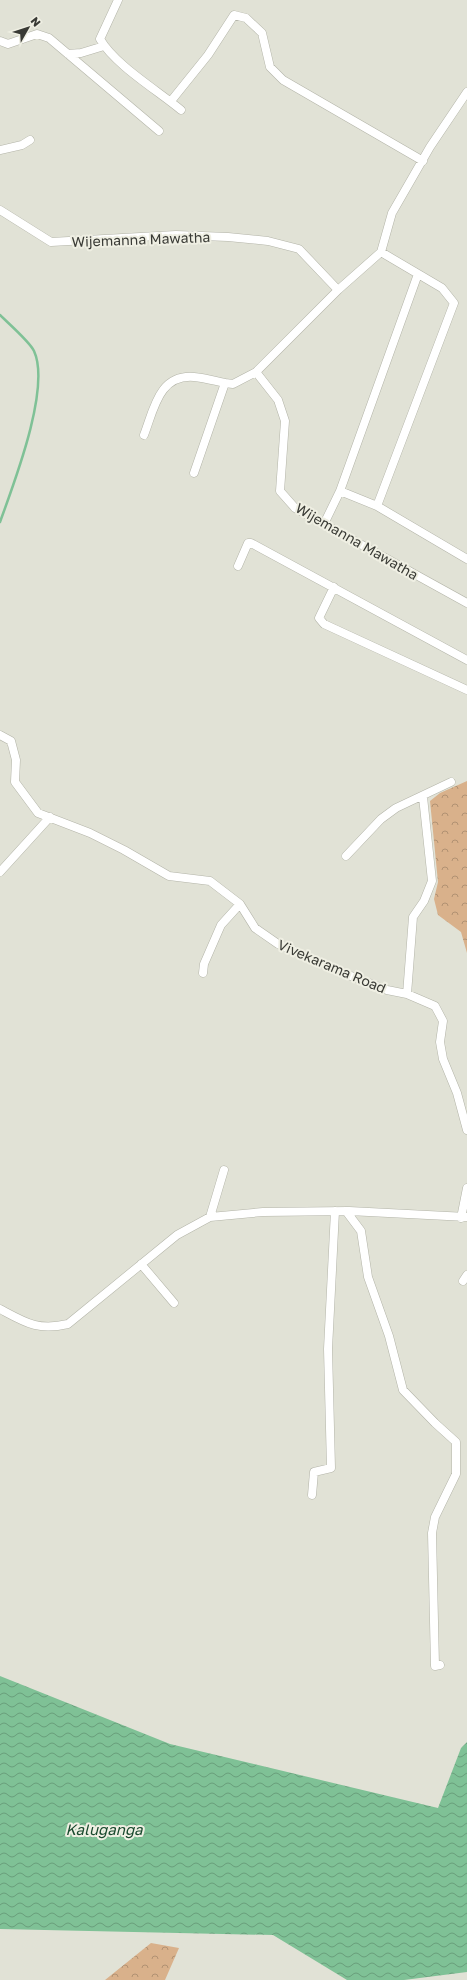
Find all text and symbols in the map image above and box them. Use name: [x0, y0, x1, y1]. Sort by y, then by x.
north arrow: [8, 8, 48, 48]
text: N: [28, 14, 44, 29]
street label: Wijemanna Mawatha: [71, 228, 211, 250]
street label: Wijemanna Mawatha: [293, 499, 421, 583]
street label: Vivekarama Road: [275, 936, 389, 996]
water label: Kaluganga: [65, 1820, 143, 1839]

